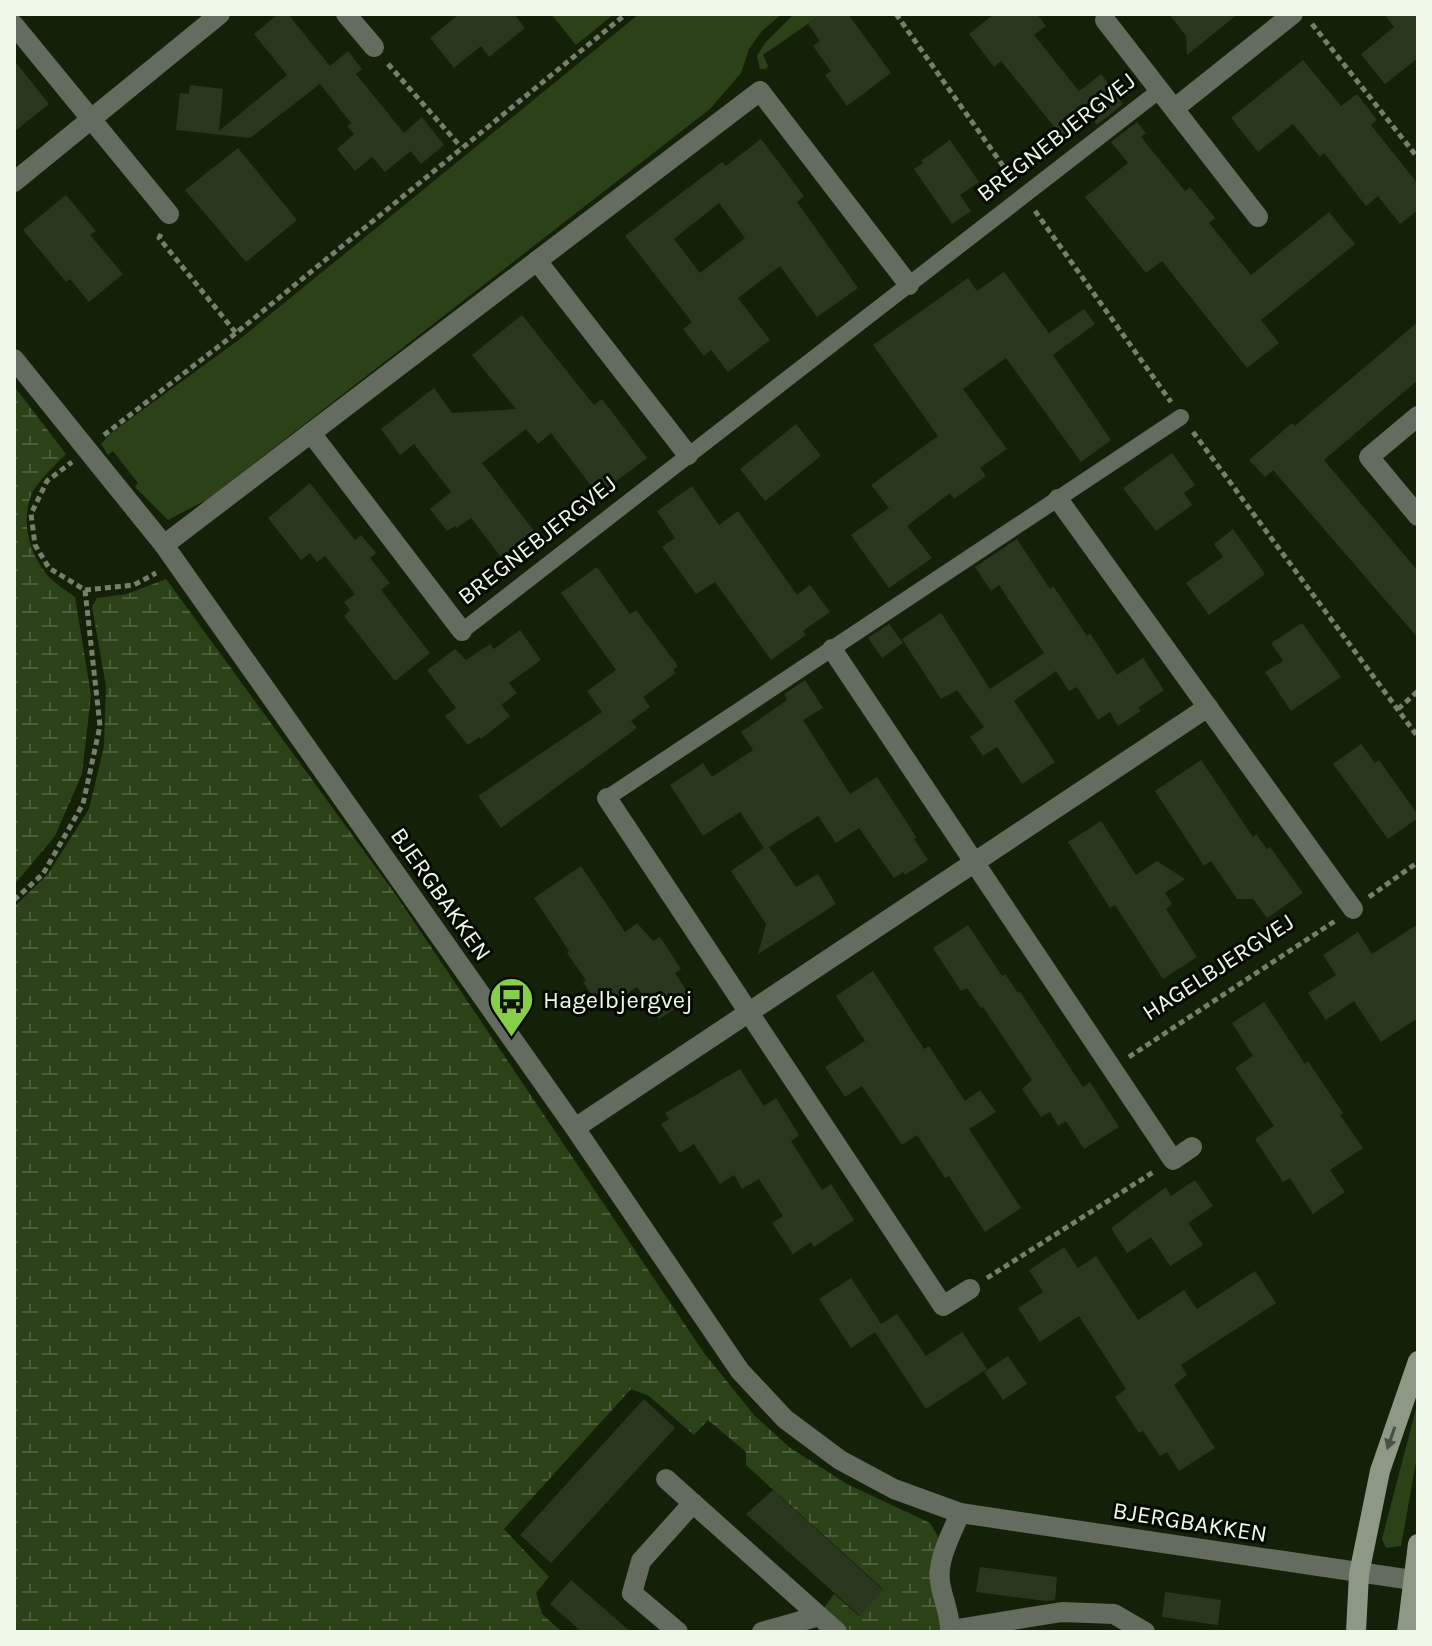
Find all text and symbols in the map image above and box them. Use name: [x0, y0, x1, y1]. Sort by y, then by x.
street label: BREGNEBJERGVEJ: [971, 66, 1141, 208]
street label: BREGNEBJERGVEJ: [452, 469, 622, 611]
street label: BJERGBAKKEN: [385, 822, 497, 966]
street label: HAGELBJERGVEJ: [1137, 908, 1299, 1026]
bus stop icon: Hagelbjergvej: [488, 976, 536, 1039]
place label: Hagelbjergvej: [543, 986, 693, 1014]
one-way arrow: [1385, 1426, 1397, 1450]
street label: BJERGBAKKEN: [1111, 1496, 1269, 1548]

